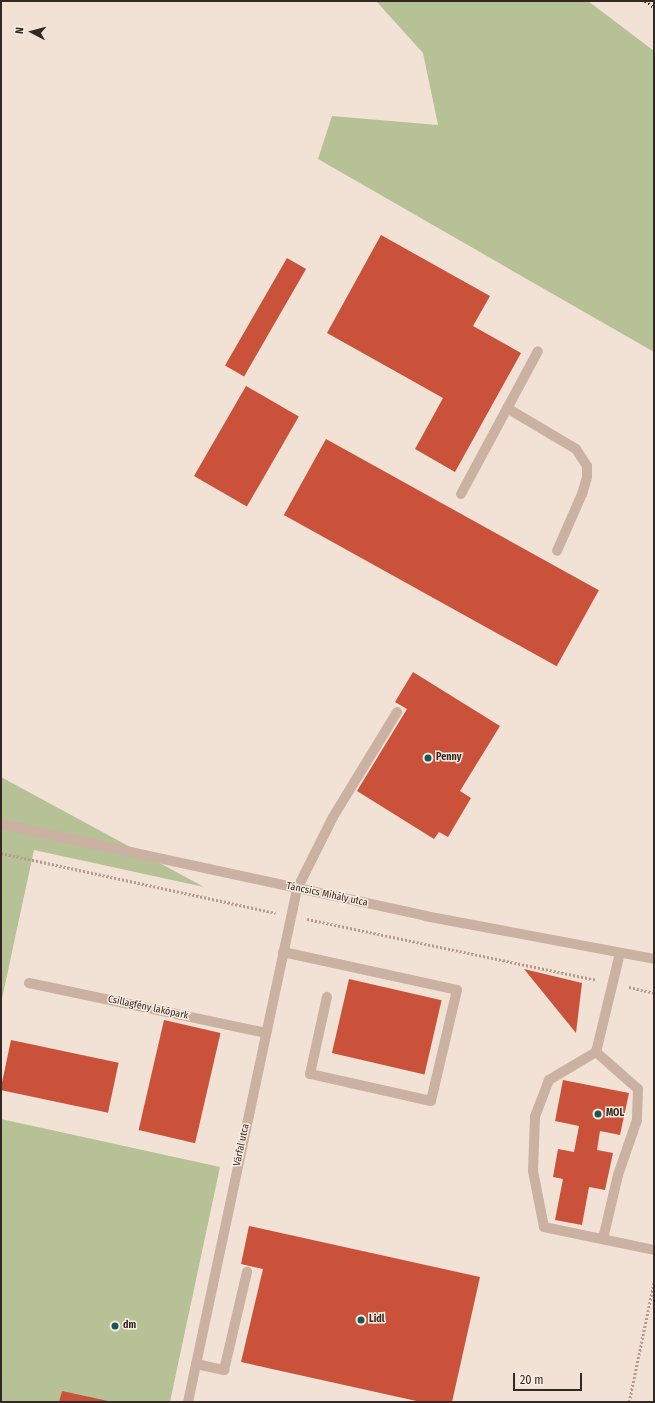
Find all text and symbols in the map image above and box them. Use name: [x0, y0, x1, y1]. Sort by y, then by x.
north arrow: [12, 12, 52, 52]
text: N: [13, 27, 26, 35]
place label: Penny: [436, 752, 461, 764]
marker: Penny: [423, 753, 433, 763]
street label: Táncsics Mihály utca: [285, 881, 369, 909]
street label: Csillagfény lakópark: [107, 994, 189, 1022]
place label: MOL: [606, 1108, 624, 1120]
marker: MOL: [593, 1109, 603, 1119]
street label: Várfal utca: [232, 1123, 252, 1167]
place label: Lidl: [369, 1314, 384, 1326]
marker: Lidl: [356, 1315, 366, 1325]
place label: dm: [123, 1320, 136, 1332]
marker: dm: [110, 1321, 120, 1331]
scale bar: [515, 1365, 584, 1391]
text: 20 m: [520, 1373, 544, 1387]

